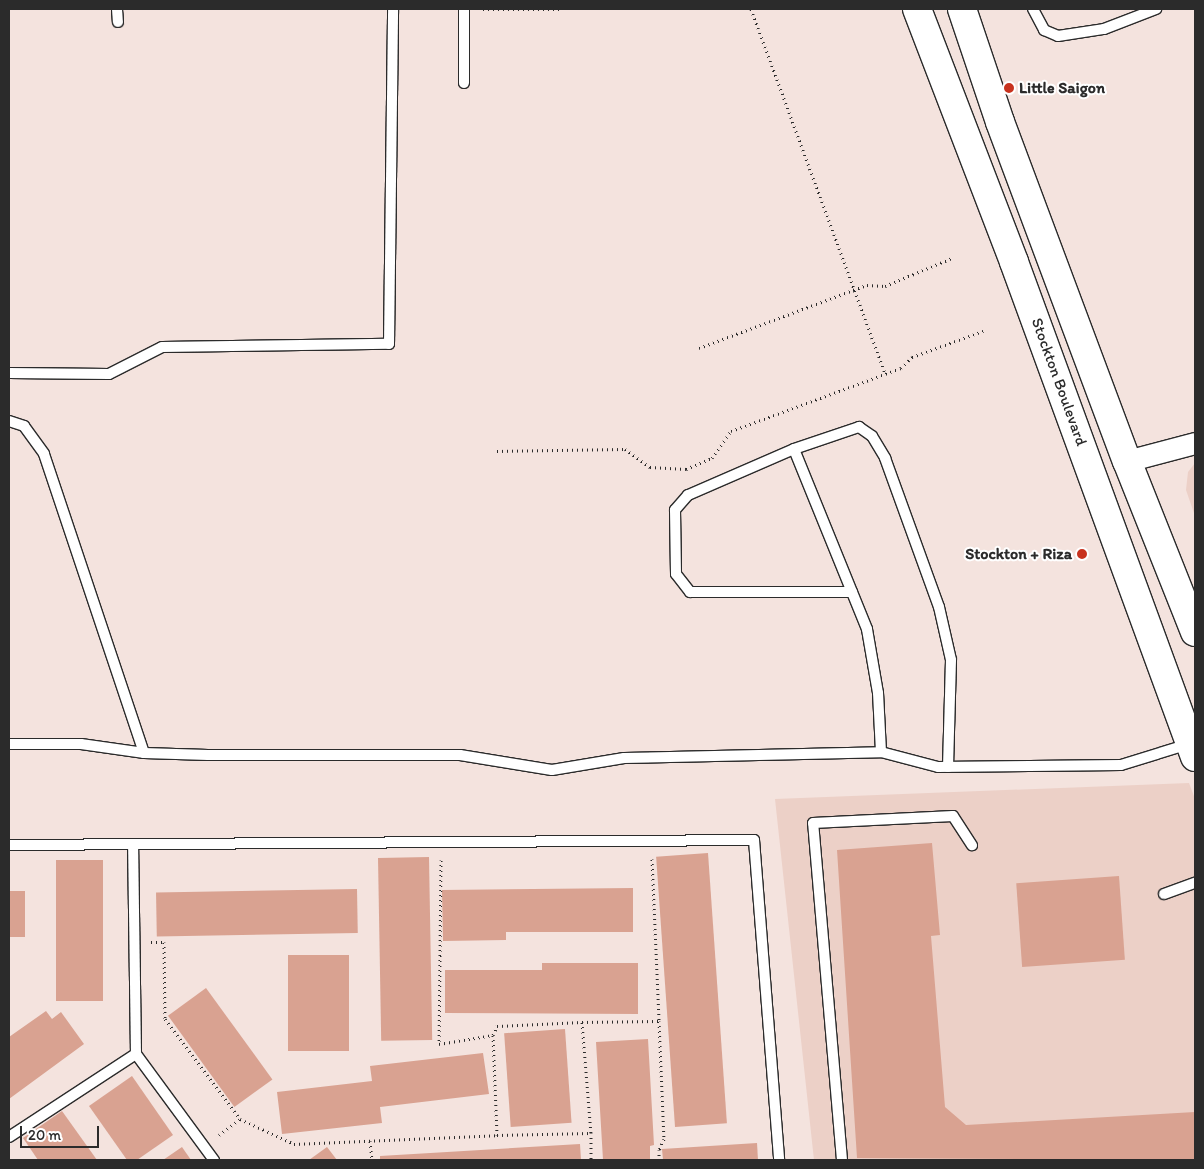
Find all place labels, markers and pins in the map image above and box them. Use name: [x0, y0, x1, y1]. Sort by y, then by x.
place label: Little Saigon: [1019, 78, 1105, 98]
marker: Little Saigon: [1003, 82, 1015, 94]
place label: Stockton + Riza: [966, 544, 1072, 564]
marker: Stockton + Riza: [1076, 548, 1088, 560]

